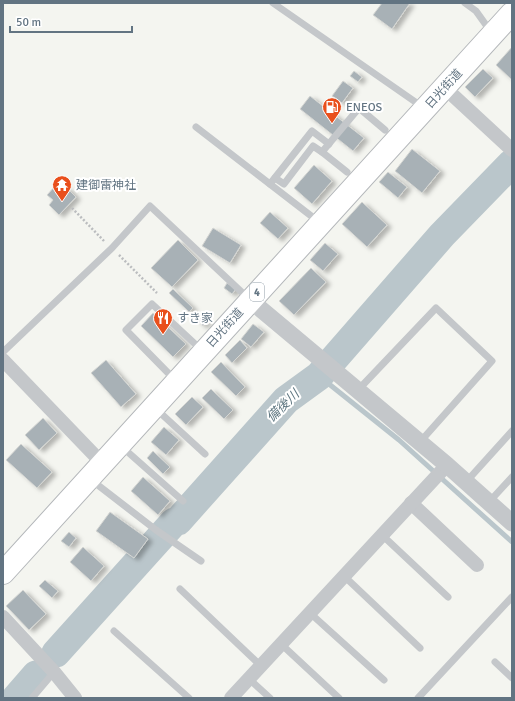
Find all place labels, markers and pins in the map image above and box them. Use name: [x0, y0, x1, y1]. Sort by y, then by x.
fuel station icon: ENEOS: [321, 96, 343, 124]
place label: ENEOS: [346, 100, 383, 115]
temple icon: 建御雷神社: [51, 174, 73, 202]
place label: 建御雷神社: [76, 178, 136, 193]
restaurant icon: すき家: [152, 307, 174, 335]
place label: すき家: [177, 311, 213, 326]

